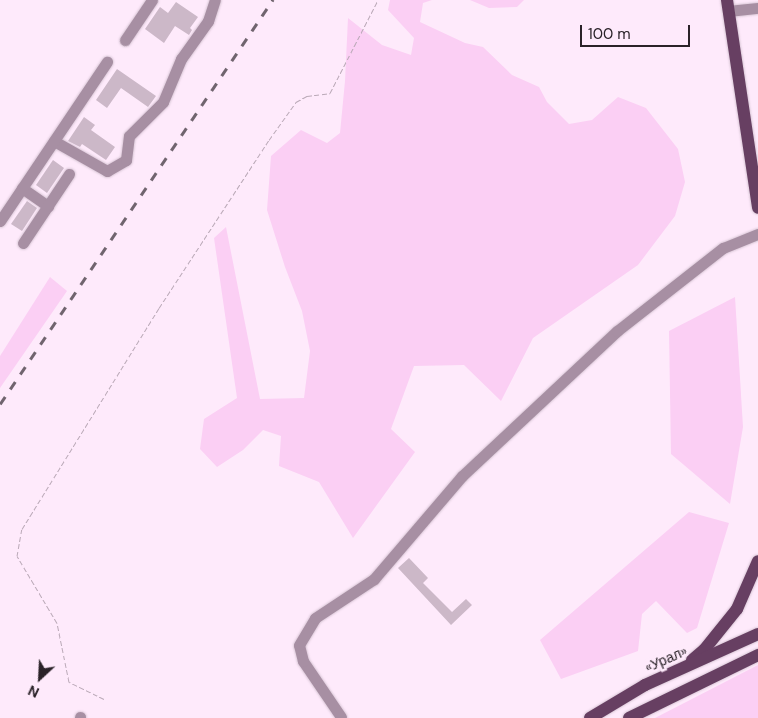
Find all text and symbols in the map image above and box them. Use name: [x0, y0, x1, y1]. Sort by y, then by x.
scale bar: [583, 15, 693, 47]
text: 100 m: [588, 24, 631, 44]
street label: «Урал»: [642, 642, 690, 676]
north arrow: [15, 653, 65, 703]
text: N: [25, 681, 42, 702]

